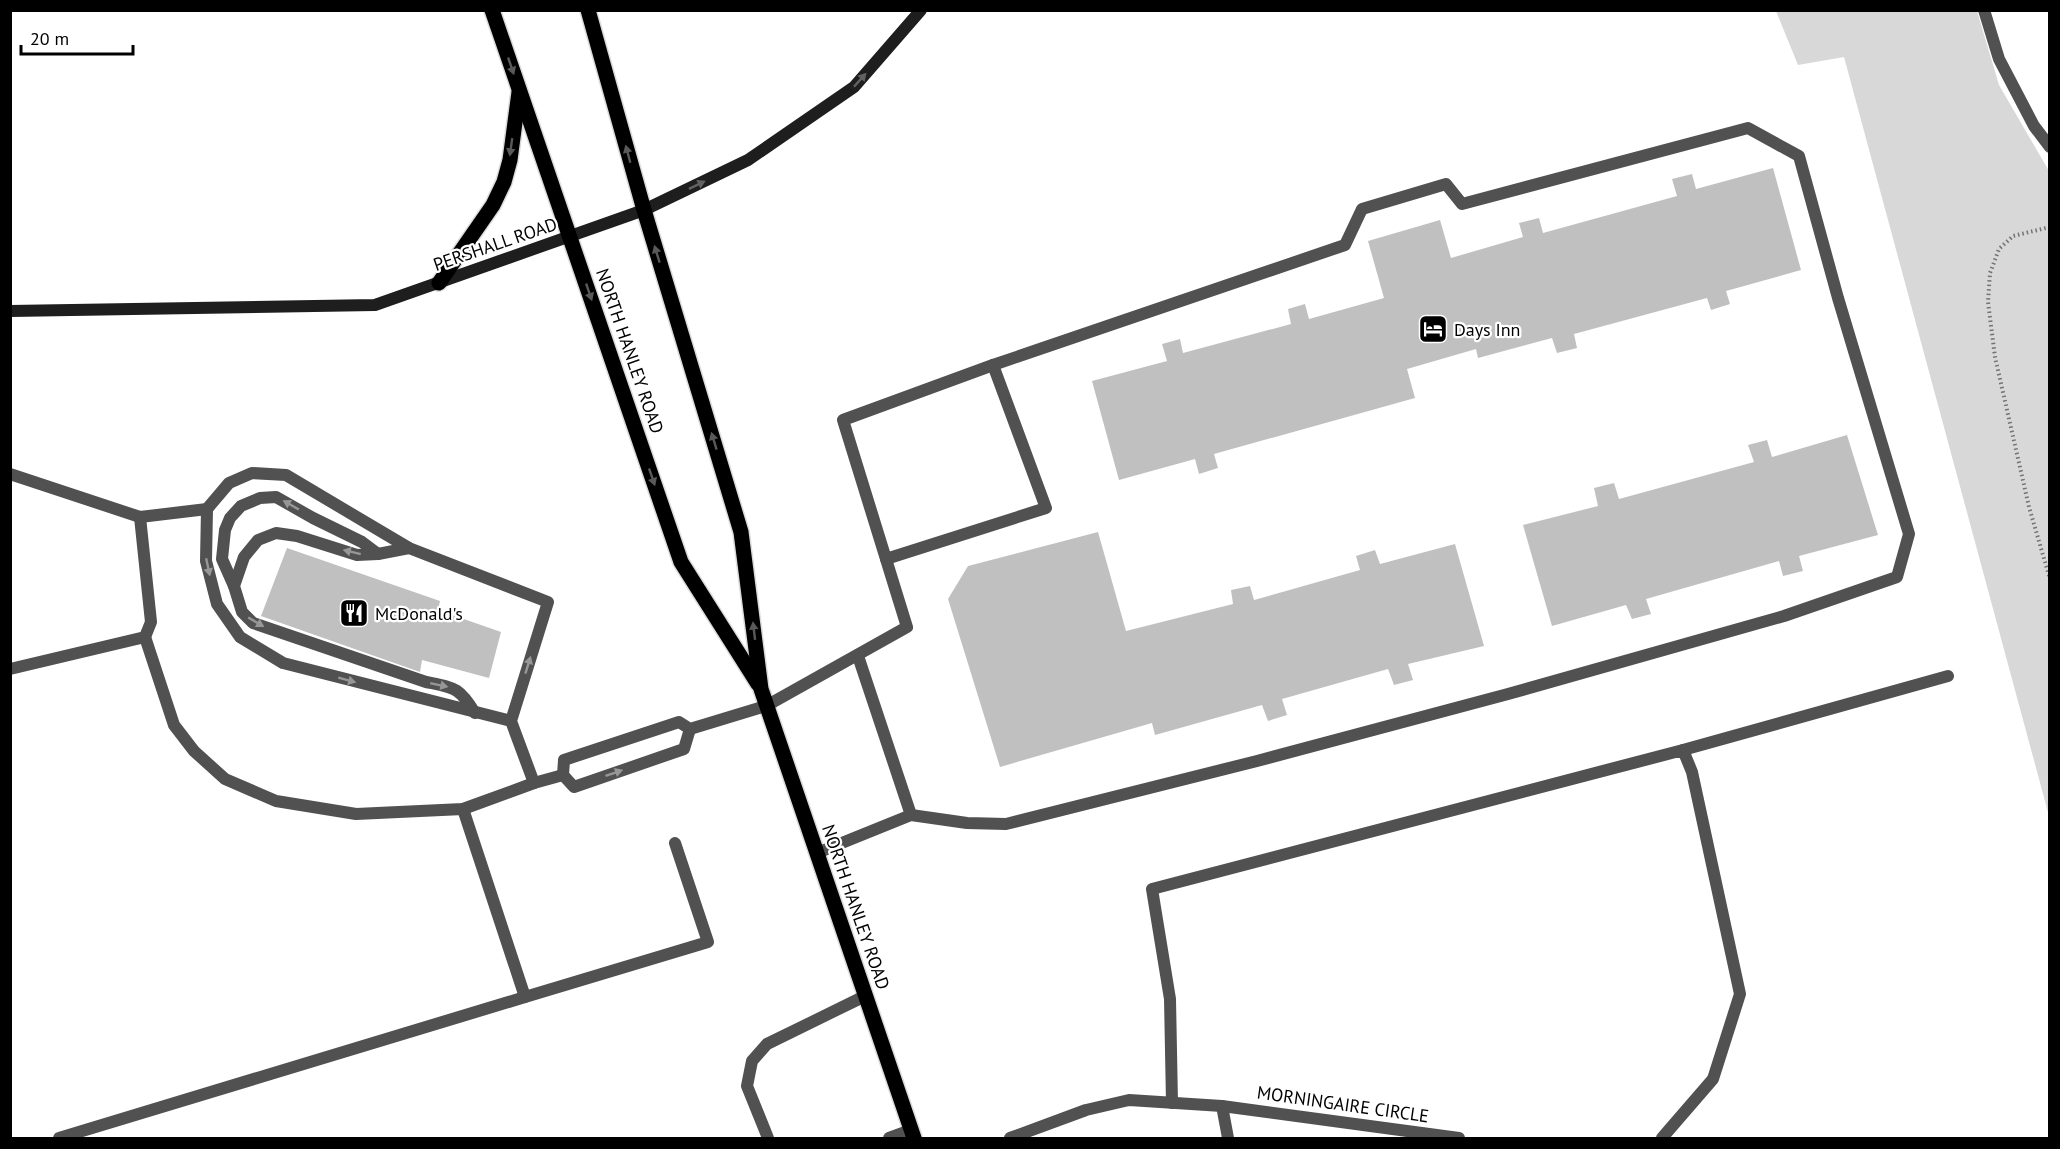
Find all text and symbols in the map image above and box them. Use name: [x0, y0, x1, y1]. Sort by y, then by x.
scale bar: [21, 18, 134, 56]
text: 20 m: [30, 27, 69, 50]
one-way arrow: [507, 57, 517, 75]
one-way arrow: [853, 73, 866, 88]
one-way arrow: [507, 138, 516, 157]
one-way arrow: [623, 145, 633, 163]
one-way arrow: [688, 180, 705, 189]
street label: PERSHALL ROAD: [430, 212, 560, 276]
one-way arrow: [652, 245, 661, 263]
street label: NORTH HANLEY ROAD: [591, 265, 669, 437]
one-way arrow: [585, 283, 595, 301]
hotel icon: Days Inn: [1417, 313, 1449, 345]
place label: Days Inn: [1454, 318, 1520, 341]
one-way arrow: [709, 432, 718, 450]
one-way arrow: [648, 468, 657, 486]
one-way arrow: [283, 500, 299, 511]
one-way arrow: [343, 547, 361, 557]
one-way arrow: [204, 558, 213, 577]
restaurant icon: McDonald's: [338, 597, 370, 629]
place label: McDonald's: [375, 602, 463, 625]
one-way arrow: [247, 616, 264, 627]
one-way arrow: [749, 621, 758, 640]
one-way arrow: [524, 656, 533, 674]
one-way arrow: [338, 676, 356, 685]
one-way arrow: [430, 681, 449, 690]
one-way arrow: [605, 768, 623, 778]
street label: NORTH HANLEY ROAD: [817, 821, 895, 993]
street label: MORNINGAIRE CIRCLE: [1256, 1081, 1430, 1127]

